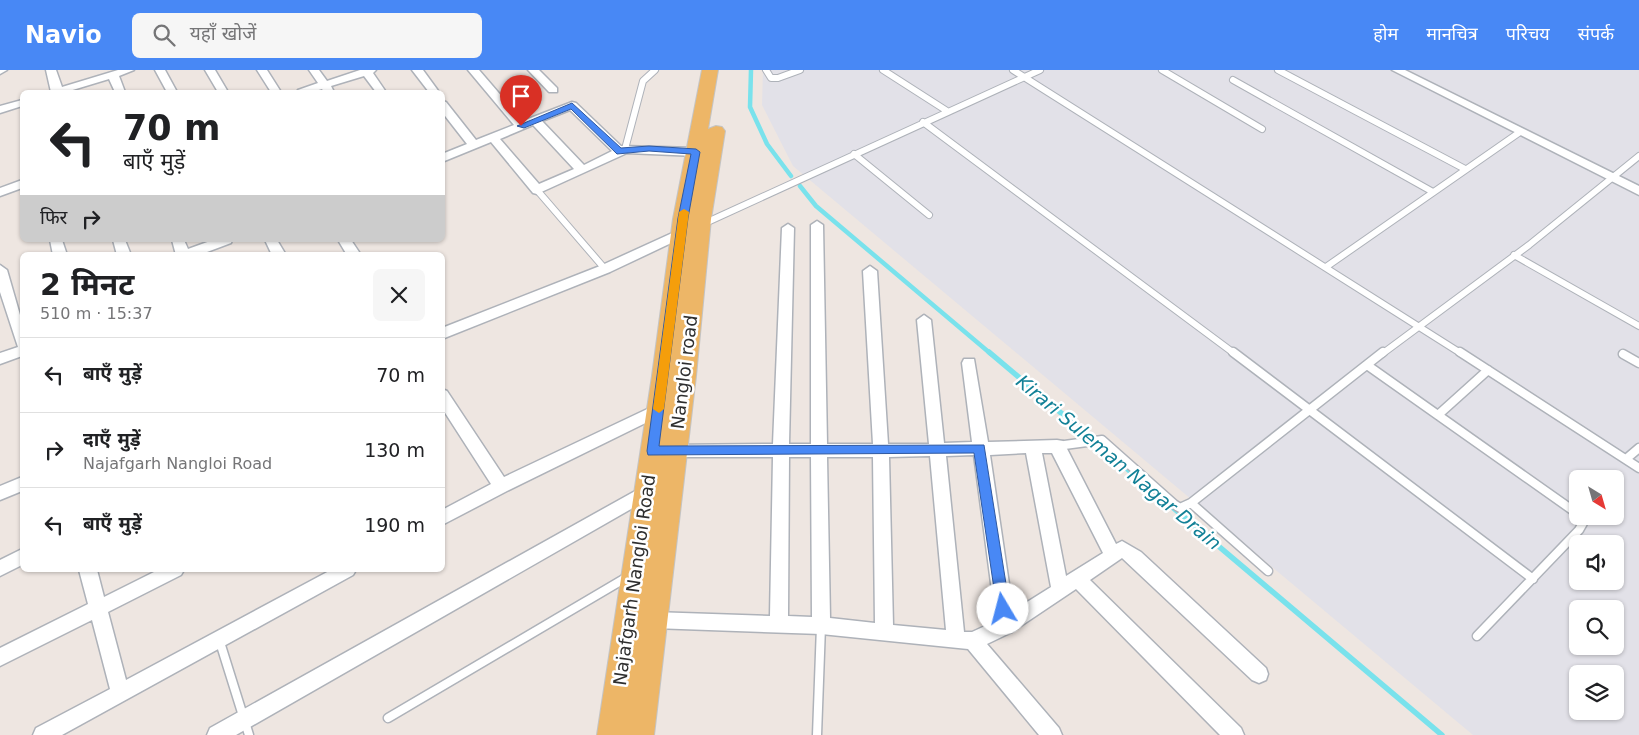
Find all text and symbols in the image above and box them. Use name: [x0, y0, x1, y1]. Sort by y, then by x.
search box: [132, 13, 482, 58]
text: Navio: [25, 21, 102, 49]
icon: search: [150, 21, 178, 49]
text: यहाँ खोजें: [190, 22, 256, 44]
text: होम: [1373, 23, 1398, 44]
text: मानचित्र: [1426, 23, 1478, 44]
text: परिचय: [1506, 23, 1550, 44]
text: संपर्क: [1578, 23, 1614, 44]
pin: [500, 75, 542, 126]
icon: arrive: [507, 82, 535, 110]
text: 70 m: [123, 108, 220, 148]
icon: left: [40, 110, 105, 175]
text: बाएँ मुड़ें: [123, 149, 185, 174]
icon: right: [77, 205, 105, 233]
text: फिर: [40, 206, 67, 228]
text: 2 मिनट: [40, 267, 134, 302]
button: close: [373, 269, 425, 321]
text: 510 m · 15:37: [40, 304, 153, 323]
street label: Nangloi road: [667, 314, 701, 430]
icon: left: [40, 361, 68, 389]
text: बाएँ मुड़ें: [83, 362, 142, 384]
text: 70 m: [376, 364, 425, 386]
water label: Kirari Suleman Nagar Drain: [1012, 370, 1226, 554]
text: दाएँ मुड़ें: [83, 428, 141, 450]
icon: right: [40, 436, 68, 464]
text: 130 m: [364, 439, 425, 461]
text: Najafgarh Nangloi Road: [83, 454, 272, 473]
north arrow: [1569, 470, 1624, 525]
map controls: [1569, 470, 1624, 720]
street label: Najafgarh Nangloi Road: [609, 473, 659, 687]
icon: left: [40, 511, 68, 539]
text: बाएँ मुड़ें: [83, 512, 142, 534]
text: 190 m: [364, 514, 425, 536]
button: sound: [1569, 535, 1624, 590]
position arrow: [976, 582, 1028, 634]
button: search: [1569, 600, 1624, 655]
button: layers: [1569, 665, 1624, 720]

